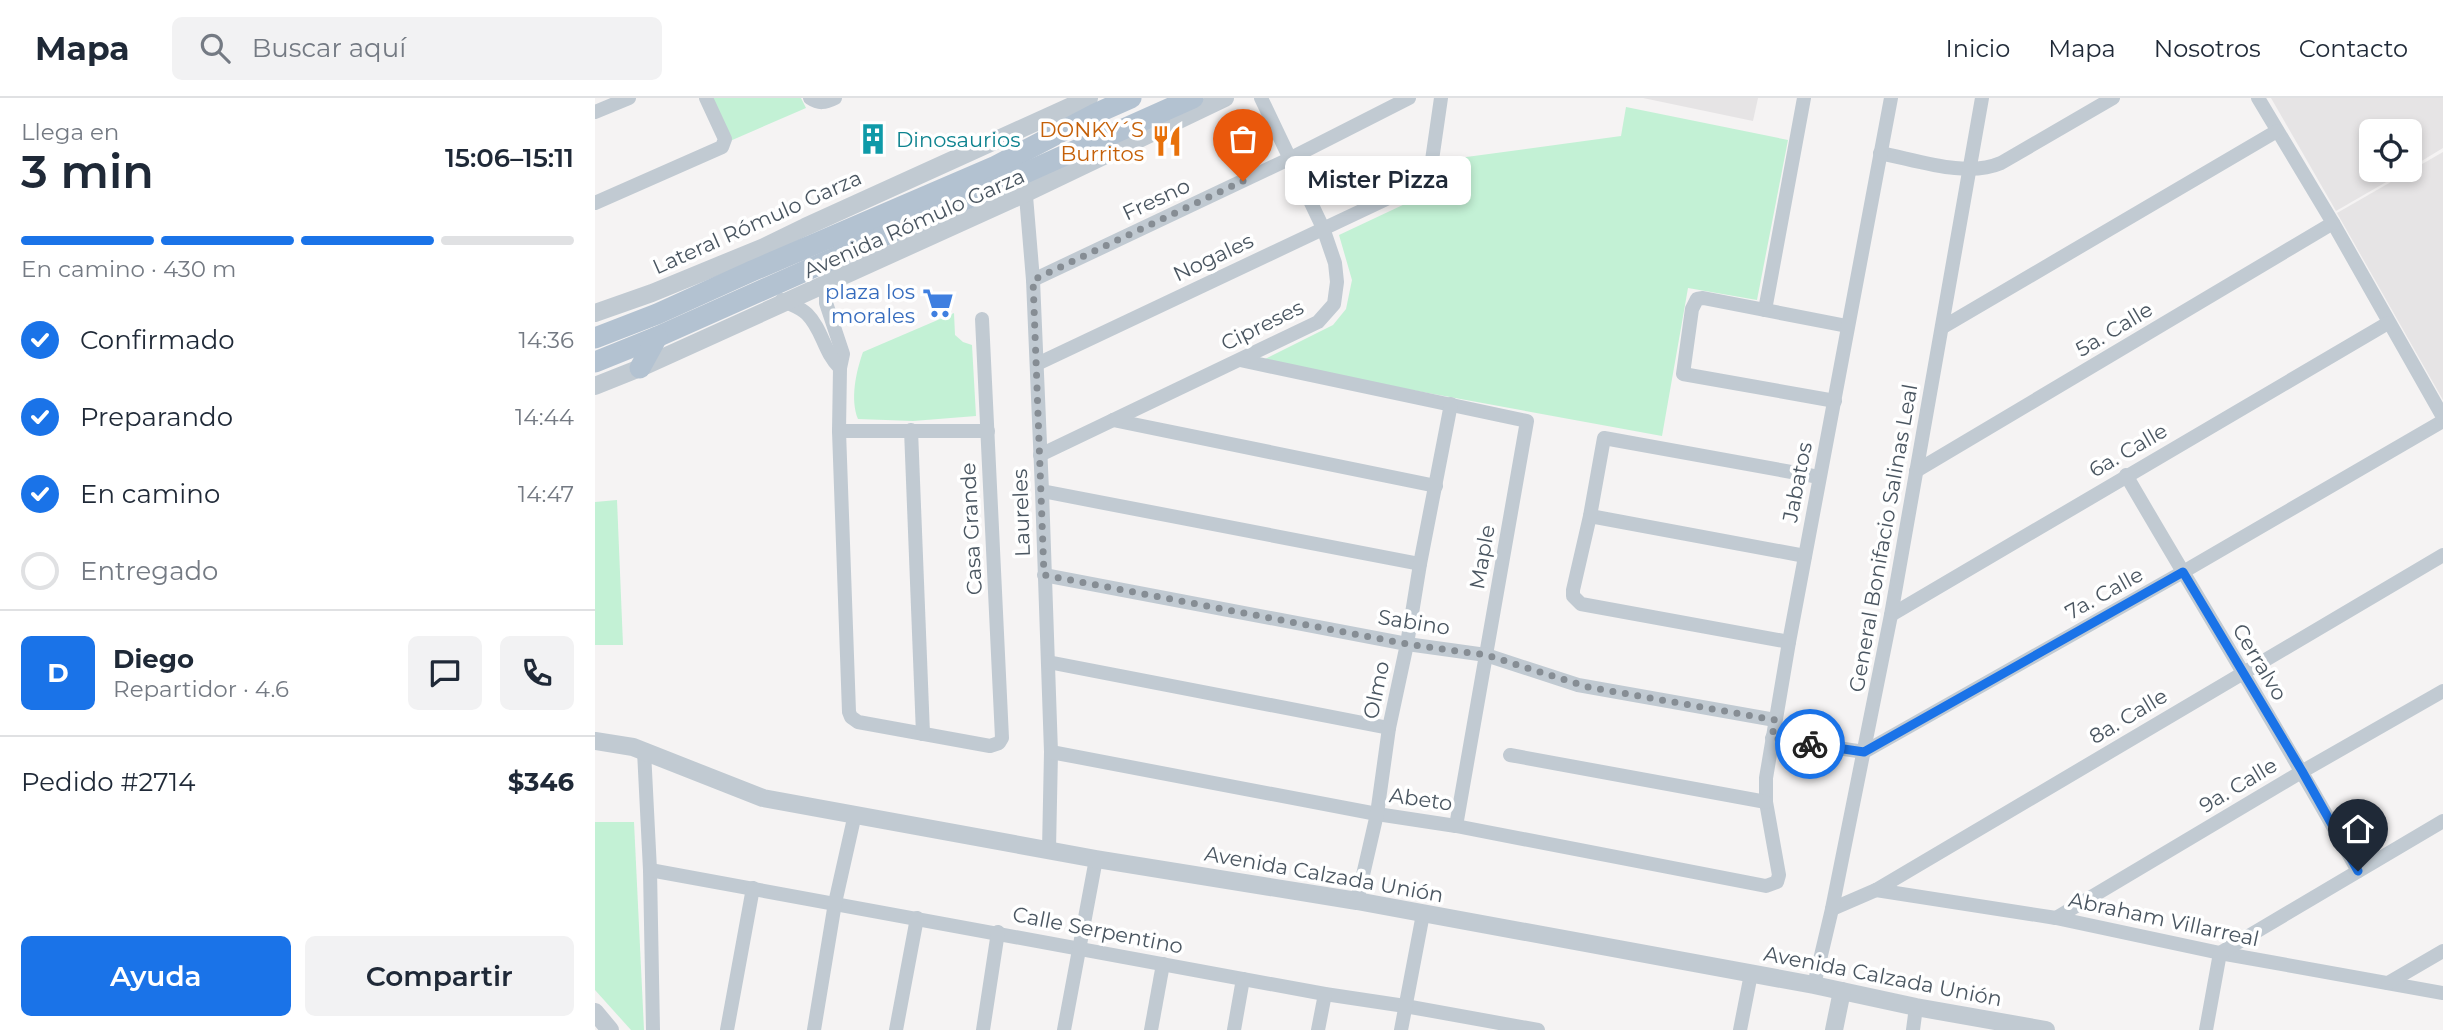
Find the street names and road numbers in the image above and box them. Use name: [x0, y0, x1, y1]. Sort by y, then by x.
street label: Avenida Rómulo Garza: [800, 163, 1028, 283]
street label: Lateral Rómulo Garza: [649, 165, 865, 279]
street label: Fresno: [1118, 173, 1194, 225]
street label: Nogales: [1169, 228, 1257, 286]
street label: Cipreses: [1217, 294, 1307, 356]
street label: 5a. Calle: [2071, 296, 2157, 362]
street label: General Bonifacio Salinas Leal: [1844, 382, 1922, 694]
street label: 6a. Calle: [2084, 418, 2172, 482]
street label: Jabatos: [1777, 440, 1817, 525]
street label: Casa Grande: [955, 462, 987, 596]
street label: Laureles: [1007, 468, 1035, 558]
street label: Maple: [1464, 523, 1500, 591]
street label: 7a. Calle: [2061, 561, 2147, 625]
street label: Sabino: [1376, 604, 1452, 640]
street label: Cerralvo: [2227, 619, 2293, 705]
street label: Olmo: [1358, 659, 1394, 721]
street label: 8a. Calle: [2084, 683, 2172, 749]
street label: 9a. Calle: [2195, 752, 2281, 818]
street label: Abeto: [1388, 782, 1454, 816]
street label: Avenida Calzada Unión: [1203, 841, 1445, 907]
street label: Abraham Villarreal: [2066, 887, 2262, 951]
street label: Calle Serpentino: [1011, 901, 1185, 959]
street label: Avenida Calzada Unión: [1762, 941, 2004, 1011]

